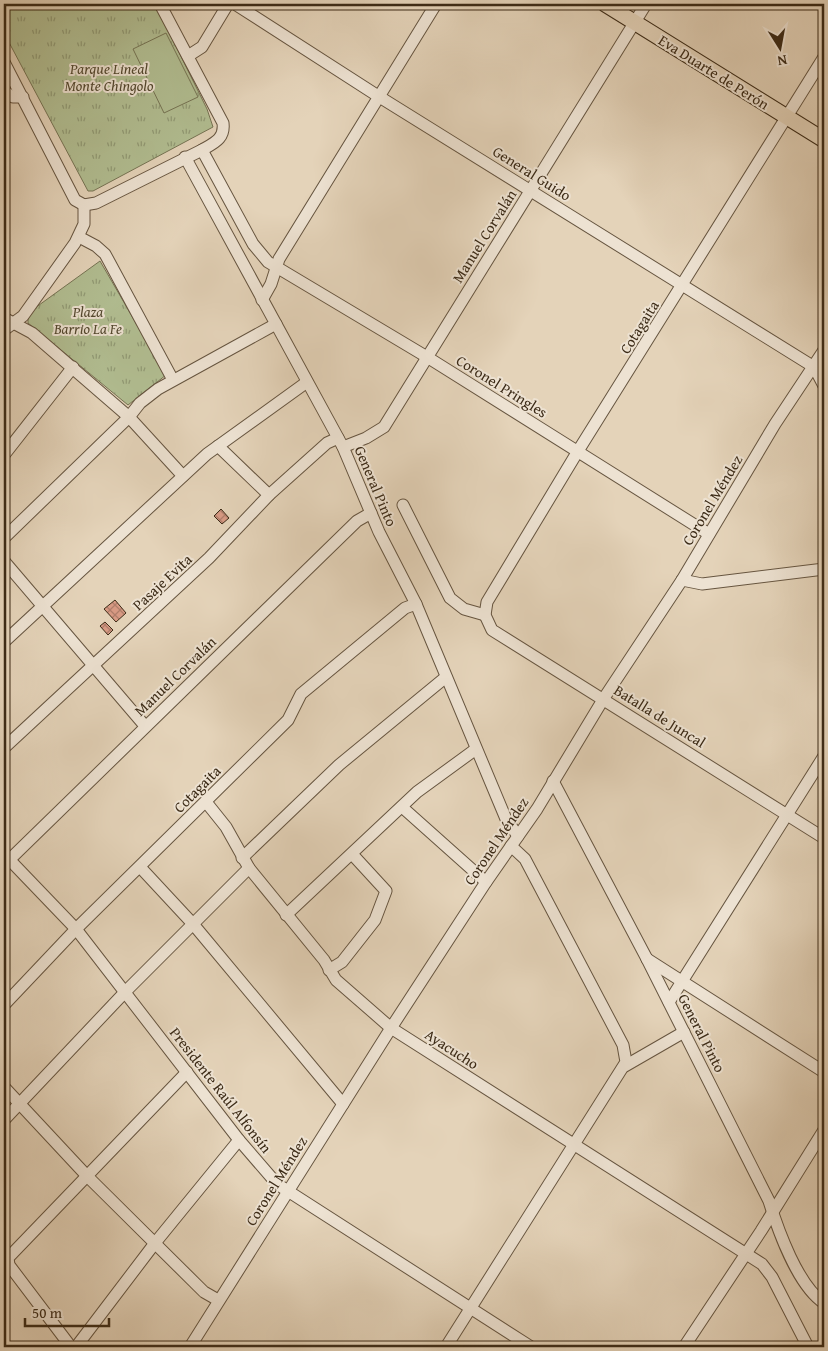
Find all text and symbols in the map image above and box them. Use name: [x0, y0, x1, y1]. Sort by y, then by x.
north arrow: [756, 22, 806, 72]
street label: Eva Duarte de Perón: [655, 29, 774, 115]
text: N: [775, 50, 789, 72]
park label: Parque Lineal Monte Chingolo: [65, 58, 154, 96]
street label: General Guido: [489, 141, 576, 206]
street label: Manuel Corvalán: [447, 185, 521, 287]
street label: Cotagaita: [614, 296, 664, 358]
park label: Plaza Barrio La Fe: [53, 301, 122, 339]
street label: Coronel Pringles: [452, 350, 552, 422]
street label: General Pinto: [350, 442, 403, 530]
street label: Coronel Méndez: [677, 451, 747, 549]
street label: Pasaje Evita: [128, 549, 196, 615]
street label: Manuel Corvalán: [129, 631, 221, 721]
street label: Batalla de Juncal: [610, 679, 710, 753]
street label: Cotagaita: [169, 761, 225, 817]
street label: Coronel Méndez: [459, 793, 533, 889]
street label: General Pinto: [673, 990, 731, 1076]
street label: Presidente Raúl Alfonsín: [165, 1023, 277, 1158]
street label: Ayacucho: [421, 1024, 483, 1074]
street label: Coronel Méndez: [240, 1132, 312, 1230]
scale bar: [25, 1296, 109, 1328]
text: 50 m: [32, 1302, 63, 1323]

